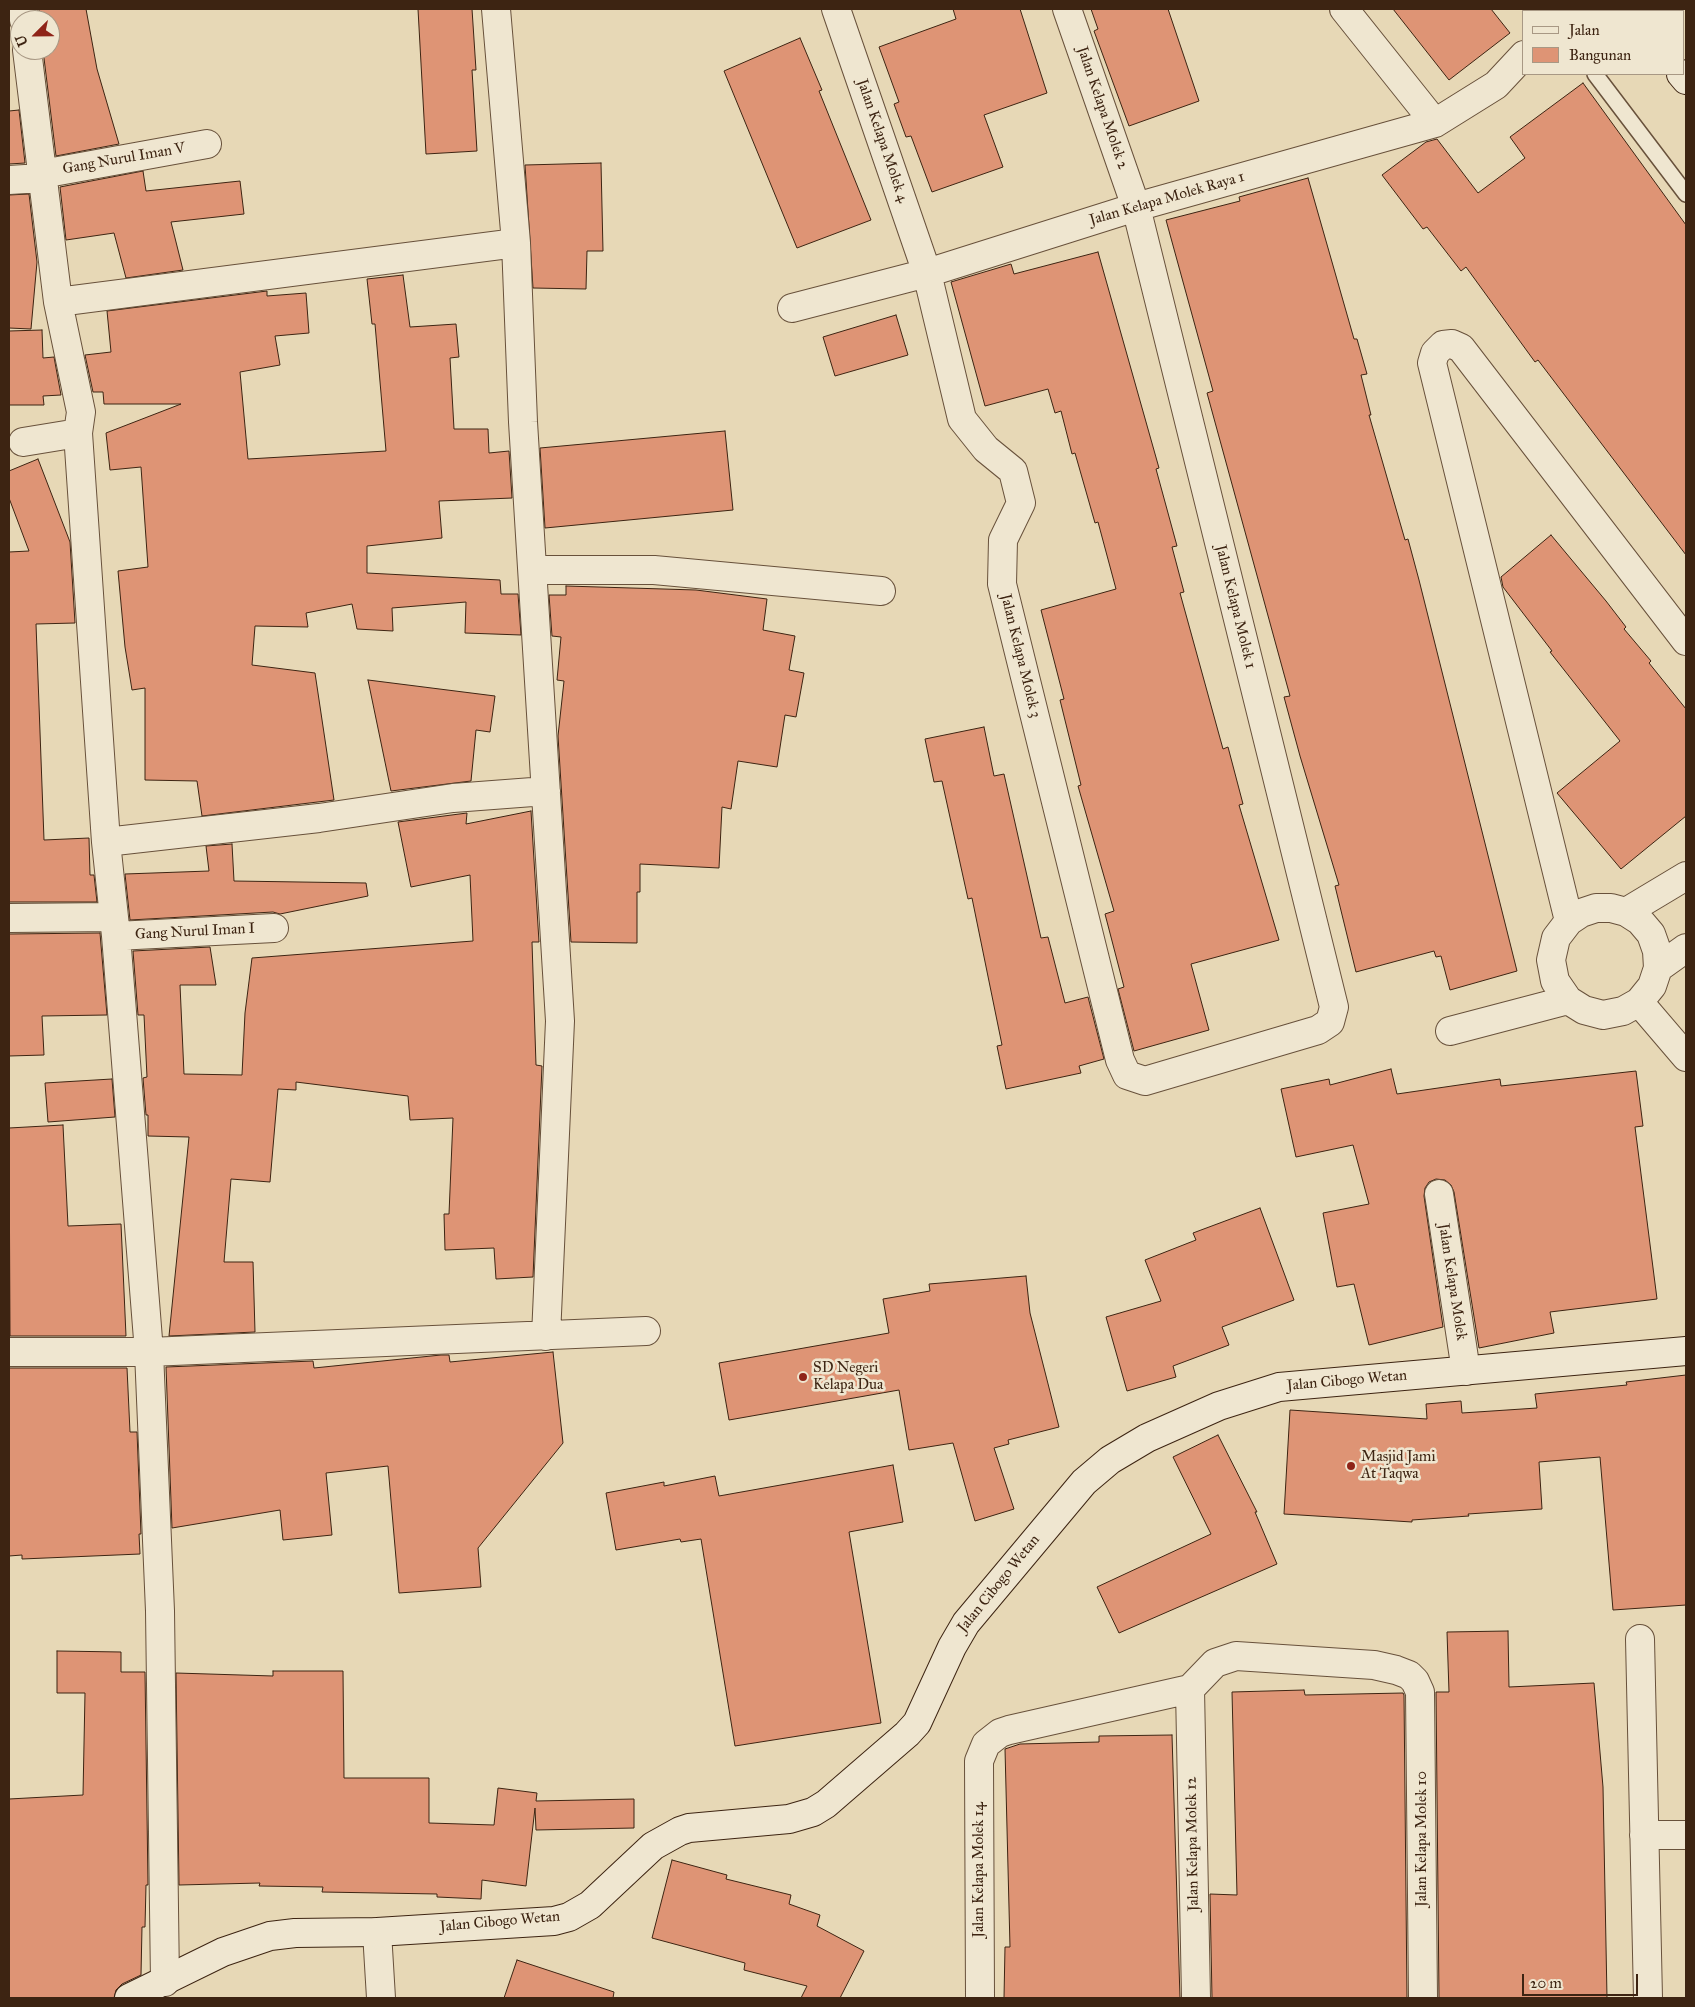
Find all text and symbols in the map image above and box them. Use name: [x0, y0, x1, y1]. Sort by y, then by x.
north arrow: [10, 10, 60, 60]
legend: [1522, 10, 1685, 75]
text: Jalan: [1569, 21, 1600, 39]
text: U: [12, 32, 32, 49]
street label: Jalan Kelapa Molek 2: [1073, 44, 1131, 172]
text: Bangunan: [1569, 46, 1631, 64]
street label: Jalan Kelapa Molek 4: [852, 77, 912, 205]
street label: Gang Nurul Iman V: [61, 139, 187, 179]
street label: Jalan Kelapa Molek Raya 1: [1087, 168, 1247, 230]
street label: Jalan Kelapa Molek 1: [1211, 543, 1259, 671]
street label: Jalan Kelapa Molek 3: [996, 592, 1044, 720]
street label: Gang Nurul Iman I: [134, 920, 256, 944]
street label: Jalan Kelapa Molek: [1434, 1222, 1470, 1342]
place label: SD Negeri Kelapa Dua: [813, 1359, 883, 1394]
street label: Jalan Cibogo Wetan: [1286, 1367, 1408, 1395]
marker: SD Negeri Kelapa Dua: [797, 1371, 809, 1383]
place label: Masjid Jami At Taqwa: [1361, 1448, 1436, 1483]
marker: Masjid Jami At Taqwa: [1345, 1460, 1357, 1472]
street label: Jalan Cibogo Wetan: [954, 1531, 1044, 1637]
street label: Jalan Kelapa Molek 10: [1413, 1771, 1431, 1907]
street label: Jalan Kelapa Molek 12: [1183, 1777, 1203, 1911]
street label: Jalan Kelapa Molek 14: [970, 1802, 988, 1938]
street label: Jalan Cibogo Wetan: [439, 1908, 561, 1936]
scale bar: [1525, 1964, 1641, 1996]
text: 20 m: [1530, 1974, 1562, 1992]

